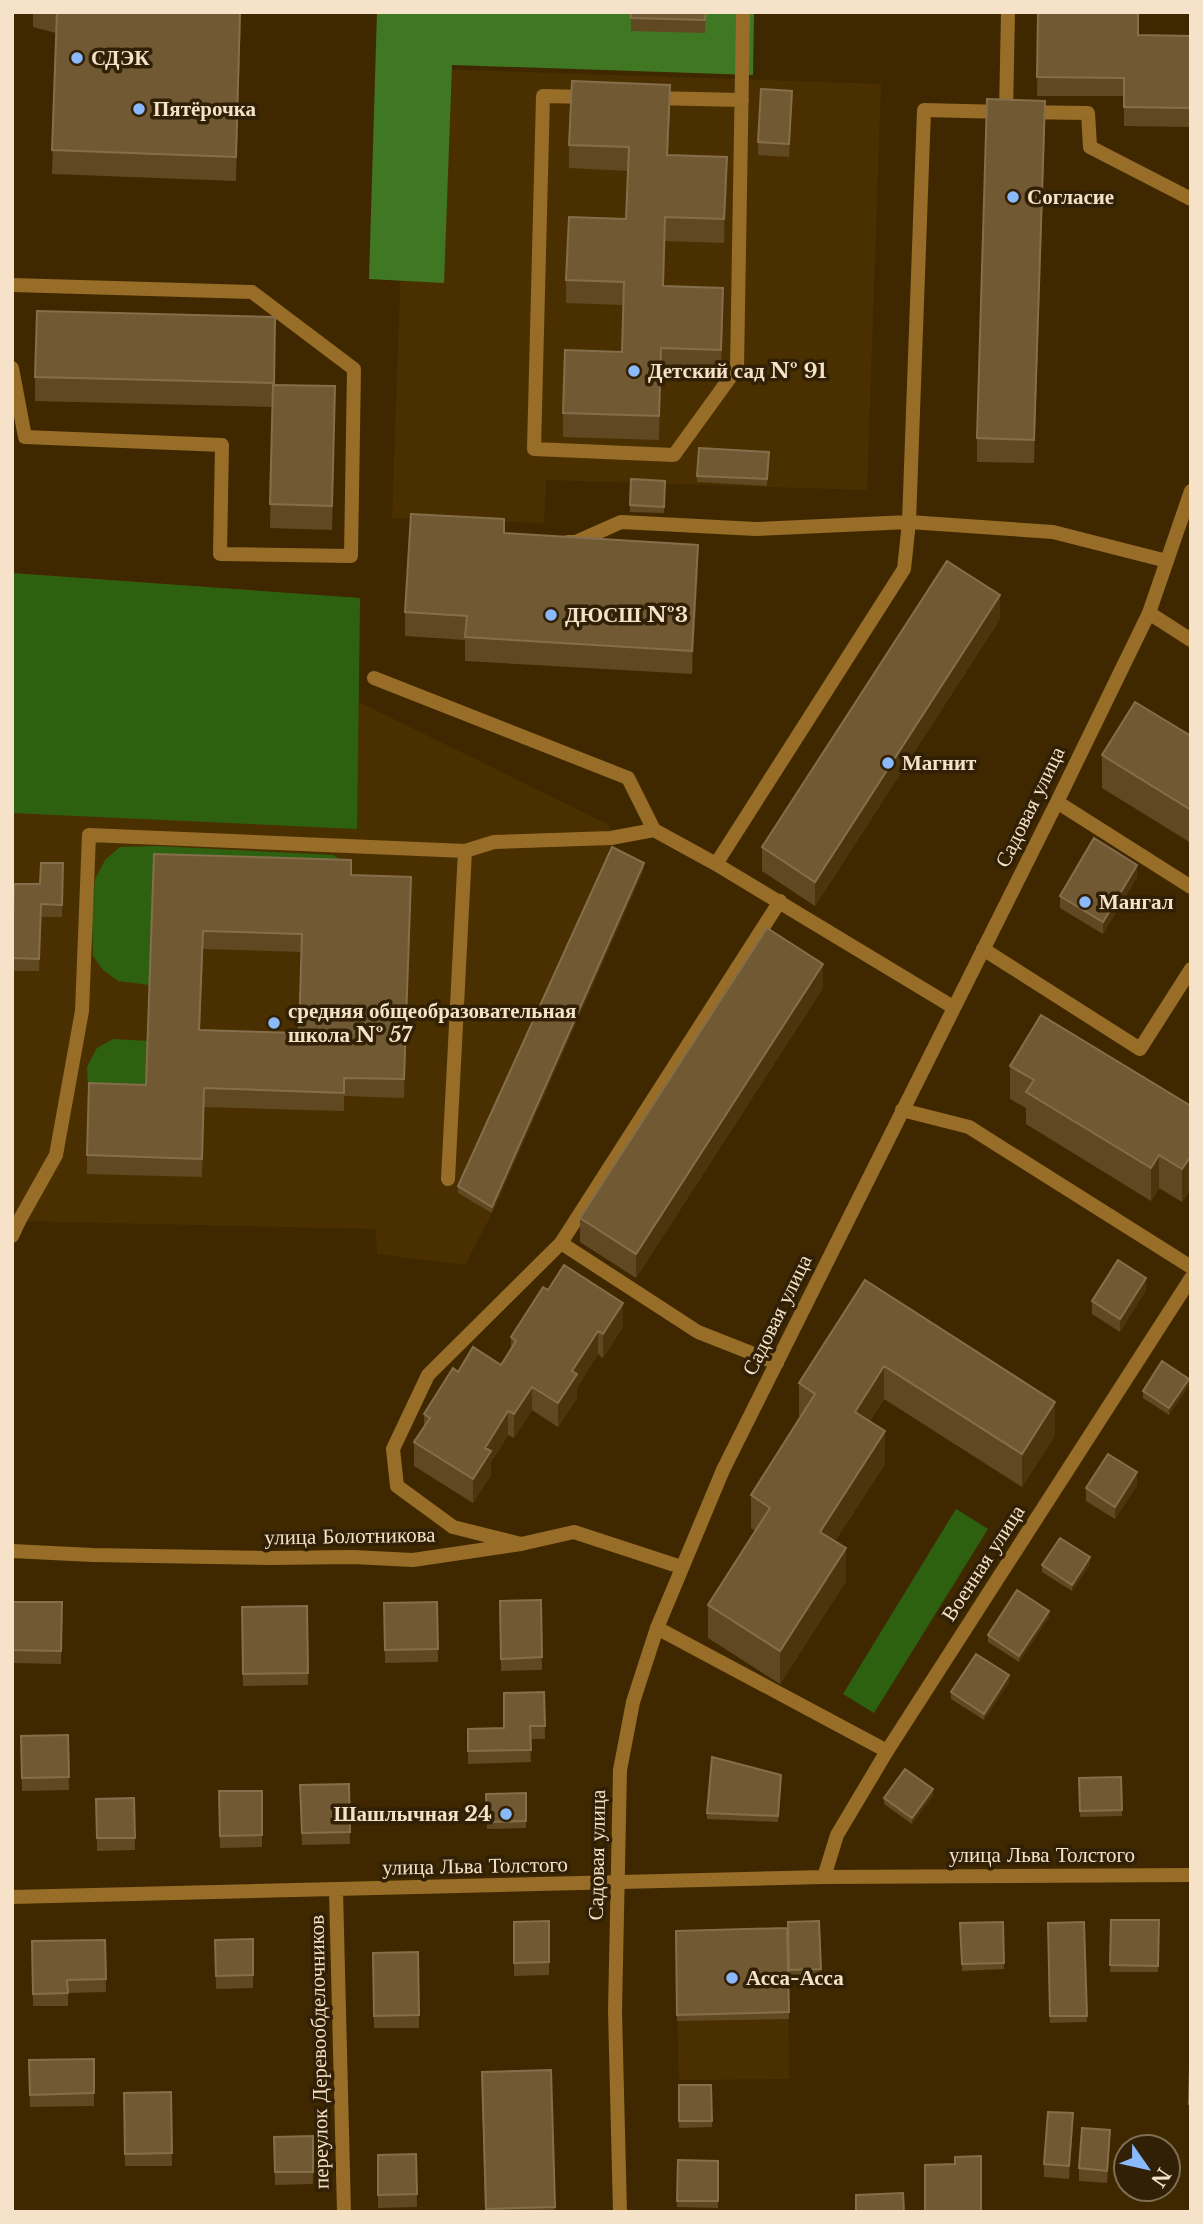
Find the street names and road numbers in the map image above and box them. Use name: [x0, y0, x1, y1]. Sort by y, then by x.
street label: Садовая улица: [990, 742, 1071, 872]
street label: Садовая улица: [737, 1250, 818, 1380]
street label: Военная улица: [936, 1499, 1031, 1626]
street label: улица Болотникова: [264, 1521, 436, 1550]
street label: Садовая улица: [583, 1789, 611, 1921]
street label: улица Льва Толстого: [949, 1842, 1135, 1868]
street label: улица Льва Толстого: [382, 1851, 568, 1881]
street label: переулок Деревообделочников: [304, 1915, 334, 2189]

